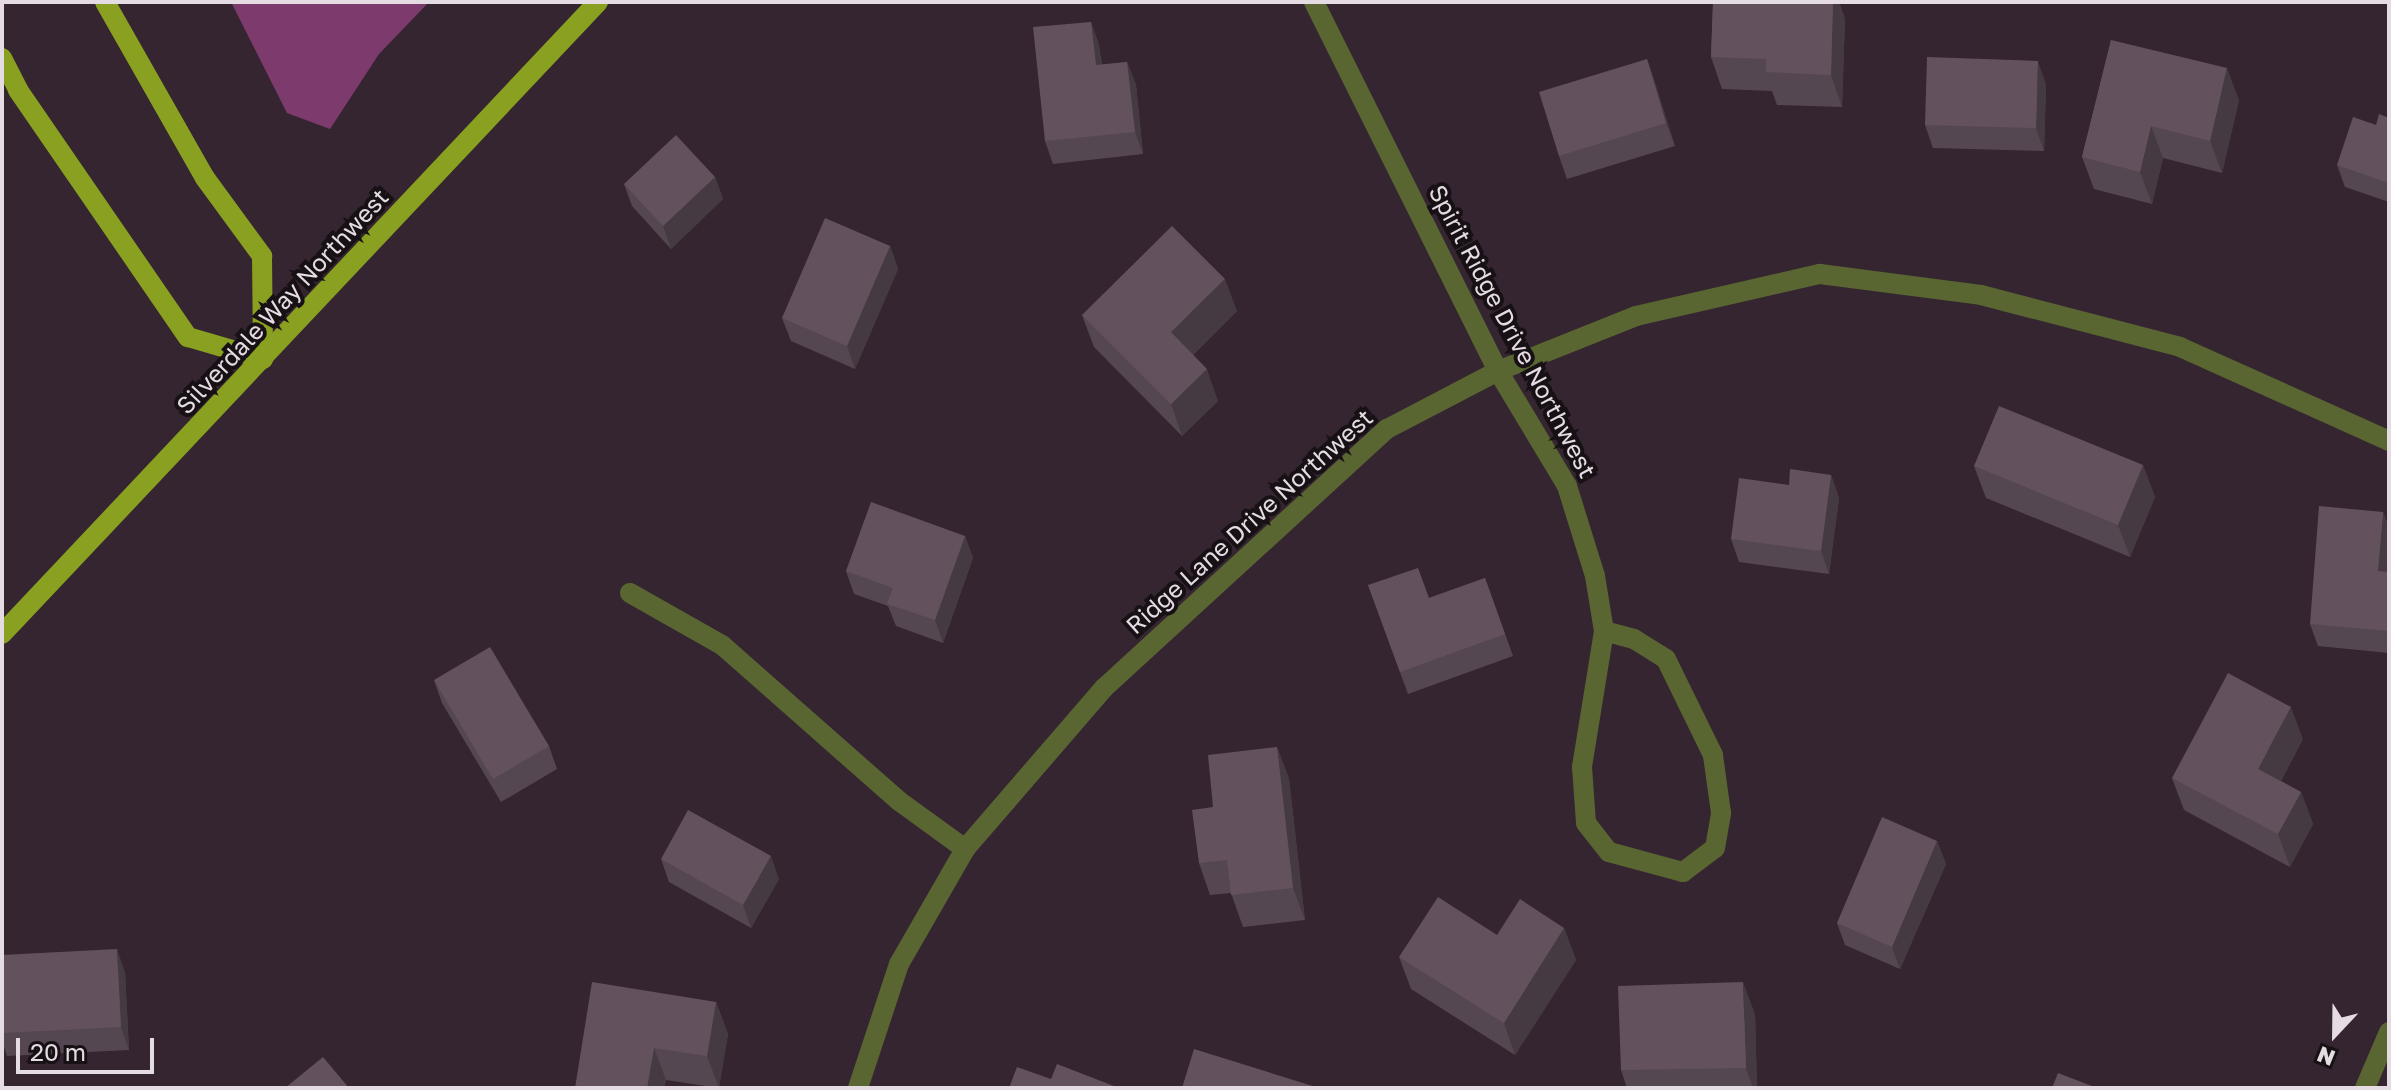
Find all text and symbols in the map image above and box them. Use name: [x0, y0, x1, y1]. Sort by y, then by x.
street label: Spirit Ridge Drive Northwest: [1423, 180, 1603, 482]
street label: Silverdale Way Northwest: [170, 182, 394, 420]
street label: Ridge Lane Drive Northwest: [1120, 403, 1378, 639]
north arrow: [2295, 994, 2375, 1074]
scale bar: [20, 1022, 158, 1072]
text: 20 m: [30, 1037, 86, 1066]
text: N: [2313, 1041, 2339, 1072]

